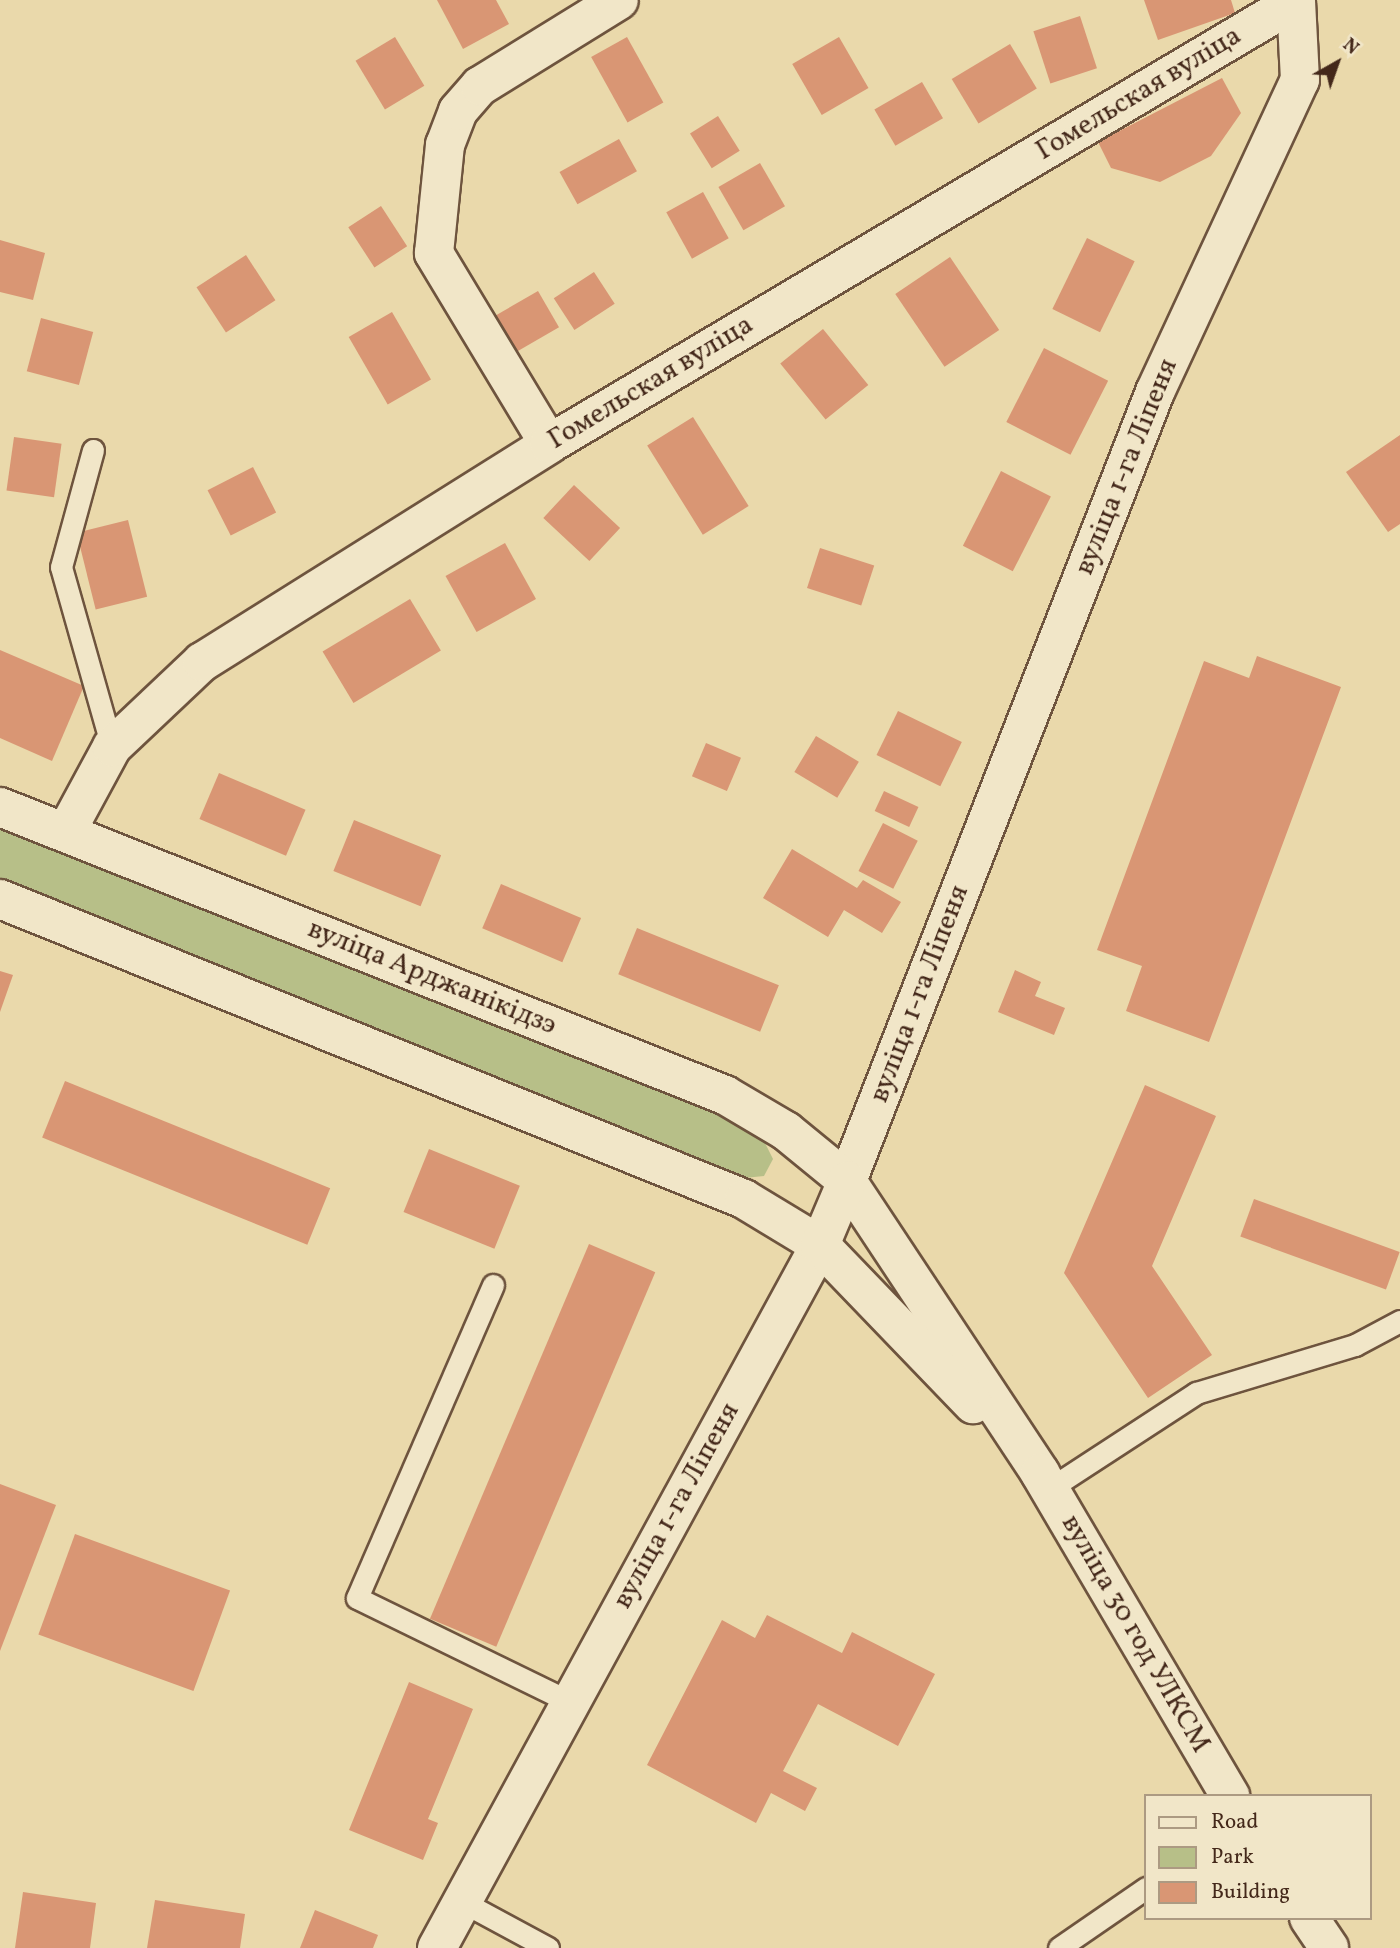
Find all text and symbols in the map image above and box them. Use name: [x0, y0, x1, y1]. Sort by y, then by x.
street label: Гомельская вуліца: [1030, 19, 1248, 169]
north arrow: [1302, 28, 1372, 98]
text: N: [1337, 33, 1364, 61]
street label: Гомельская вуліца: [542, 308, 760, 458]
street label: вуліца 1-га Ліпеня: [1068, 354, 1186, 580]
street label: вуліца 1-га Ліпеня: [863, 881, 977, 1107]
street label: вуліца Арджанікідзэ: [303, 913, 561, 1043]
street label: вуліца 1-га Ліпеня: [607, 1397, 747, 1615]
street label: вуліца 30 год УЛКСМ: [1053, 1509, 1217, 1759]
legend: [1144, 1794, 1372, 1920]
text: Road: [1211, 1808, 1258, 1837]
text: Park: [1211, 1843, 1254, 1872]
text: Building: [1211, 1878, 1290, 1907]

